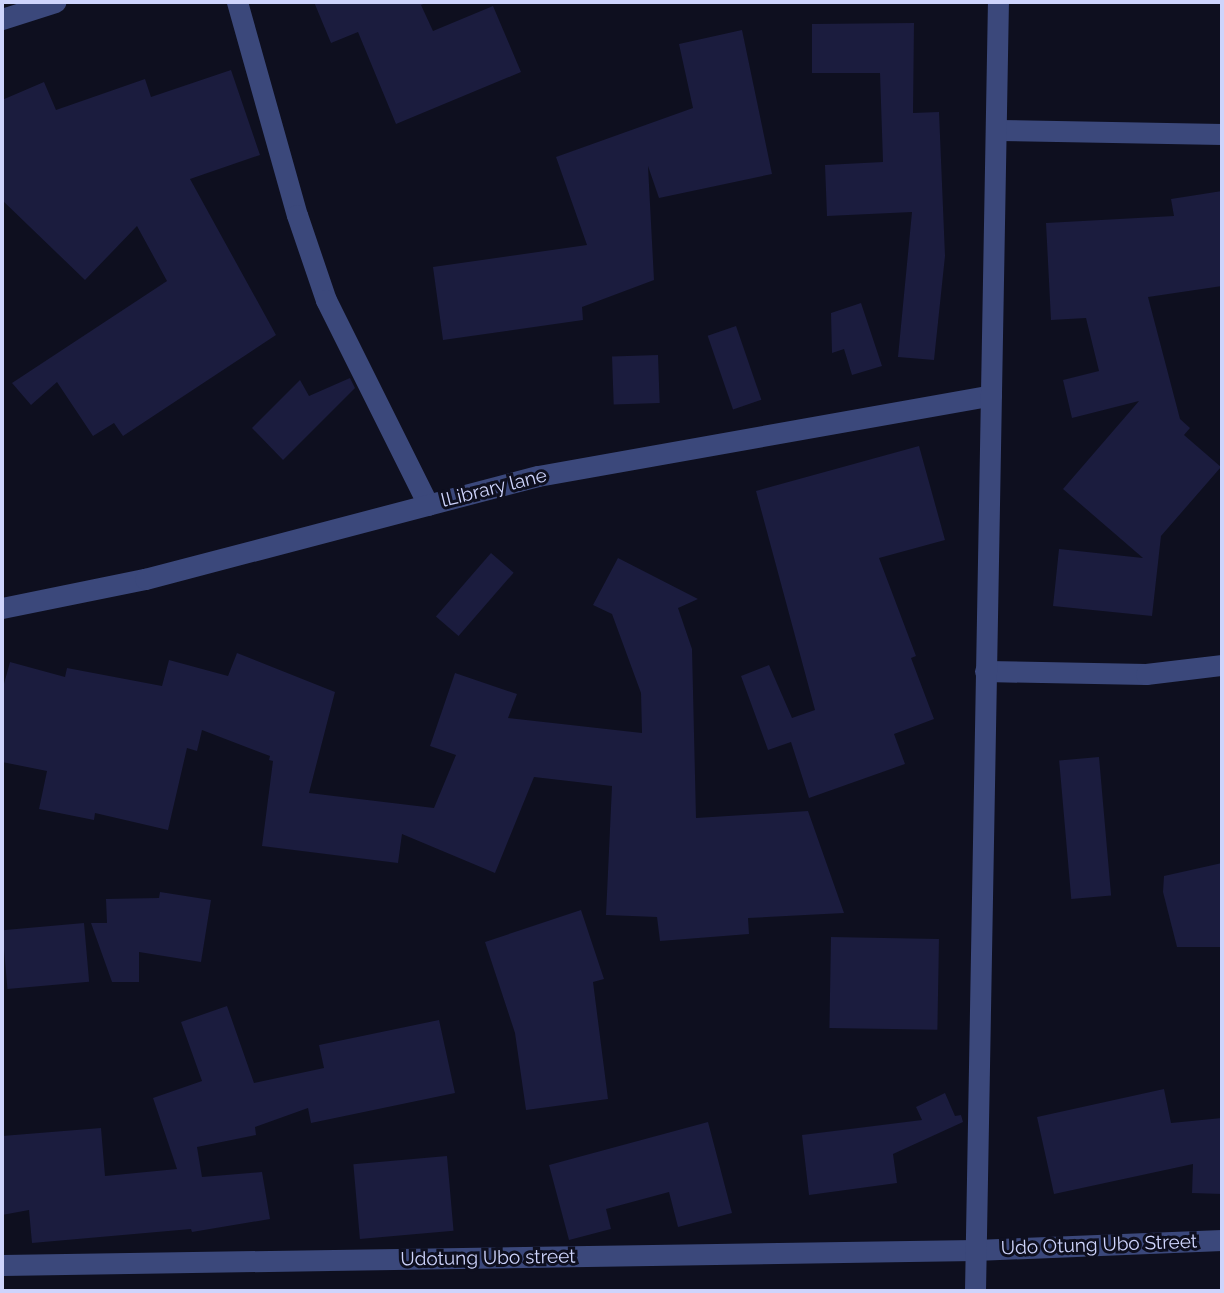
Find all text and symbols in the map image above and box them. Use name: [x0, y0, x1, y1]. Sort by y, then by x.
street label: lLibrary lane: [439, 464, 549, 512]
street label: Udo Otung Ubo Street: [1000, 1230, 1198, 1260]
street label: Udotung Ubo street: [400, 1245, 576, 1271]

